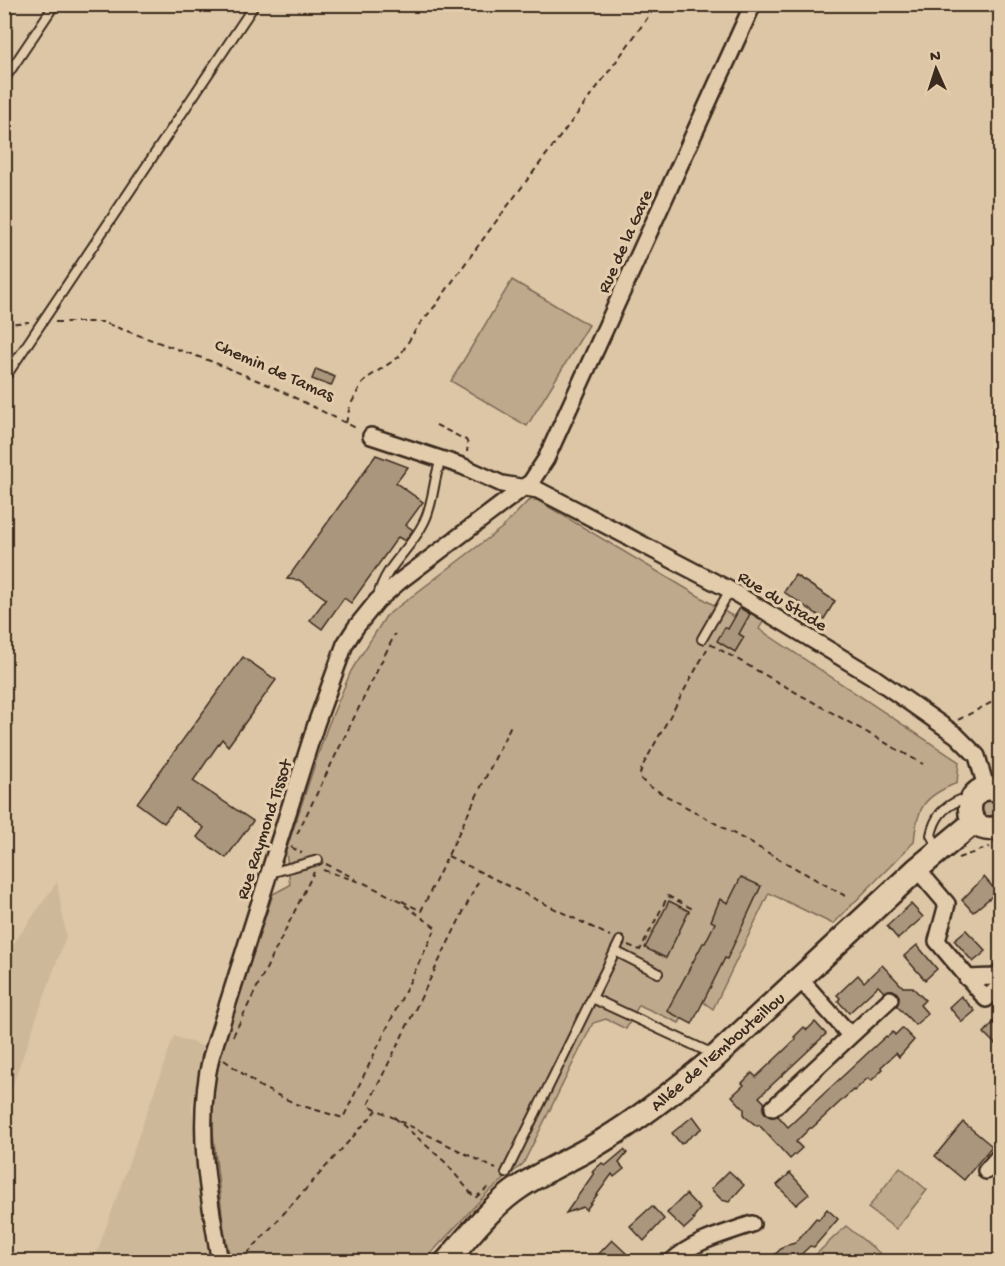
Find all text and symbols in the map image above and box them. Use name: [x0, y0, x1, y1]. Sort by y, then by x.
north arrow: [906, 39, 966, 99]
text: N: [930, 48, 942, 67]
street label: Rue de la Gare: [594, 187, 659, 297]
street label: Chemin de Tamas: [211, 336, 338, 408]
street label: Rue du Stade: [733, 567, 831, 637]
street label: Rue Raymond Tissot: [233, 756, 298, 902]
street label: Allée de l'Embouteillou: [647, 988, 791, 1117]

